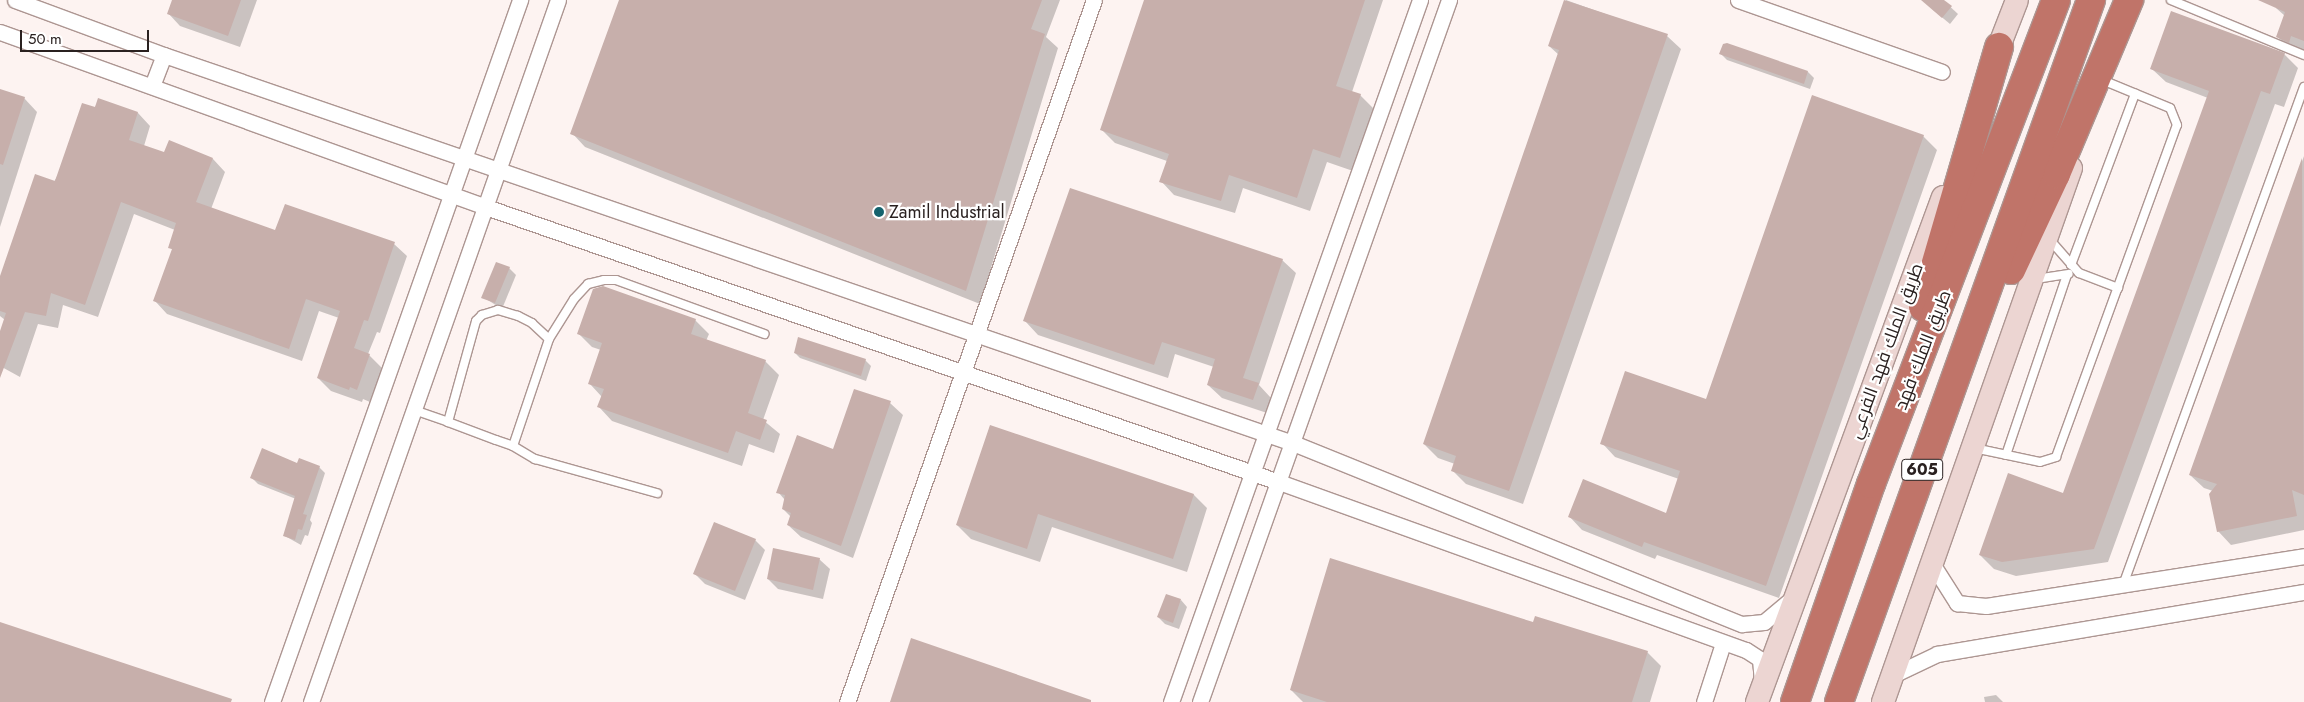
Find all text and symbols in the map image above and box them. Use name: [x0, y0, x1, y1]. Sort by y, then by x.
scale bar: [22, 20, 151, 52]
text: 50 m: [28, 28, 62, 50]
place label: Zamil Industrial: [889, 201, 1005, 223]
marker: Zamil Industrial: [873, 206, 885, 218]
street label: طريق الملك فهد الفرعي: [1844, 260, 1928, 442]
street label: طريق الملك فهد: [1890, 287, 1956, 413]
road number: 605: [1901, 456, 1943, 484]

